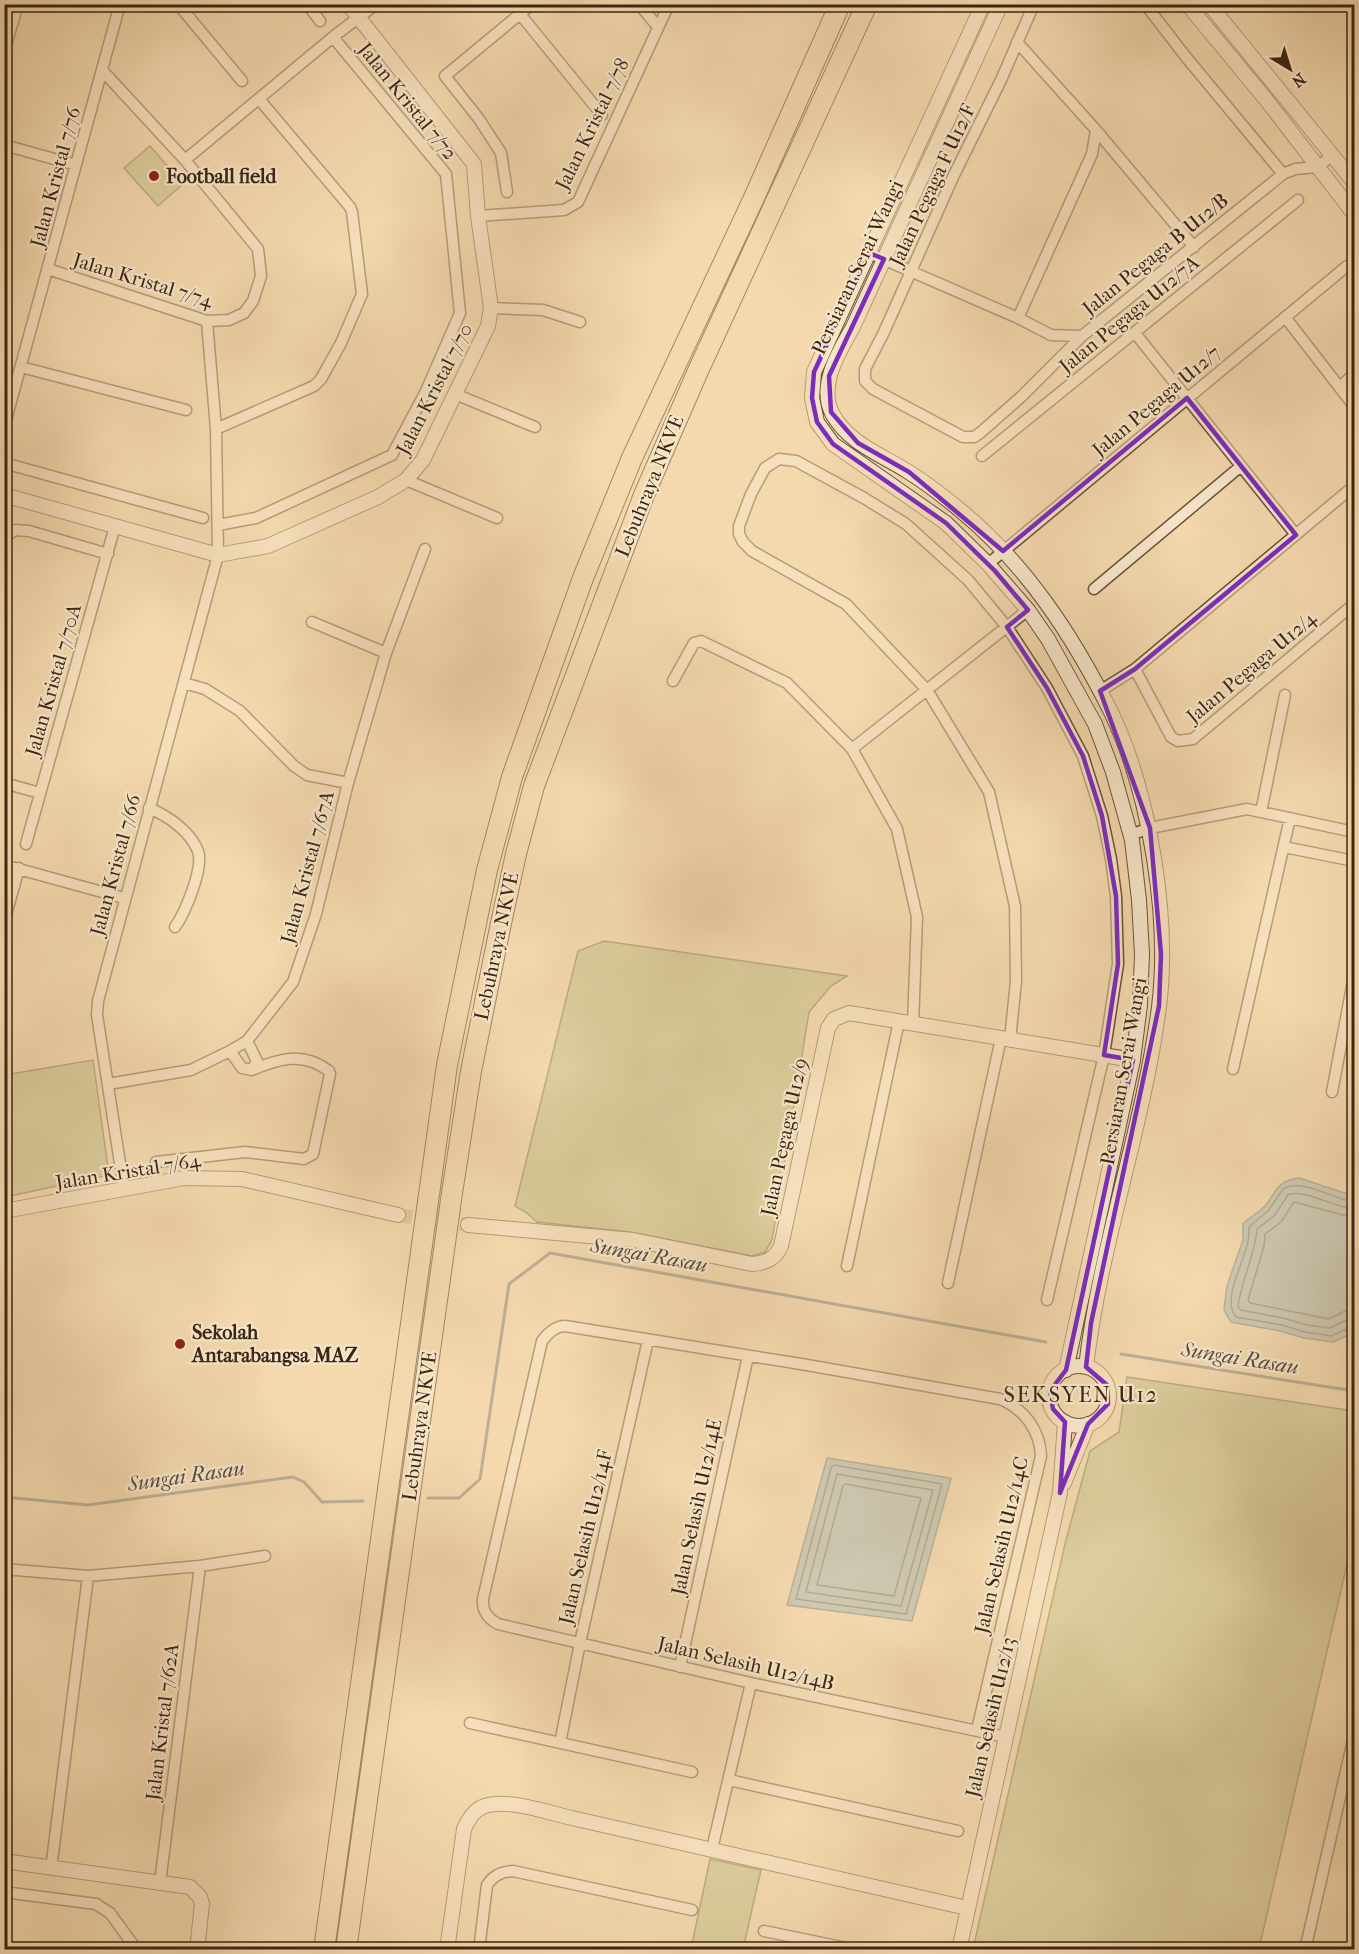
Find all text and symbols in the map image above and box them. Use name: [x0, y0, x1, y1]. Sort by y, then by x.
street label: Jalan Kristal 7/72: [352, 37, 462, 164]
north arrow: [1260, 39, 1320, 99]
street label: Jalan Kristal 7/78: [550, 55, 634, 196]
text: N: [1288, 69, 1310, 92]
street label: Jalan Pegaga F U12/F: [884, 100, 980, 272]
street label: Jalan Kristal 7/76: [25, 104, 85, 252]
place label: Football field: [165, 165, 277, 188]
marker: Football field: [147, 169, 161, 183]
street label: Persiaran Serai Wangi: [807, 176, 908, 358]
street label: Jalan Pegaga B U12/B: [1076, 189, 1233, 321]
street label: Jalan Kristal 7/74: [68, 248, 217, 313]
street label: Jalan Pegaga U12/7A: [1053, 250, 1205, 379]
street label: Jalan Kristal 7/70: [390, 320, 477, 461]
street label: Jalan Pegaga U12/7: [1086, 341, 1225, 463]
street label: Lebuhraya NKVE: [611, 412, 688, 560]
street label: Jalan Kristal 7/70A: [20, 600, 87, 761]
street label: Jalan Pegaga U12/4: [1180, 606, 1322, 729]
street label: Jalan Kristal 7/67A: [276, 787, 339, 948]
street label: Jalan Kristal 7/66: [85, 792, 145, 940]
street label: Lebuhraya NKVE: [470, 870, 523, 1022]
street label: Persiaran Serai Wangi: [1096, 975, 1151, 1167]
street label: Jalan Pegaga U12/9: [756, 1056, 812, 1220]
street label: Jalan Kristal 7/64: [52, 1148, 203, 1195]
water label: Sungai Rasau: [588, 1233, 709, 1277]
place label: Sekolah Antarabangsa MAZ: [190, 1321, 359, 1367]
marker: Sekolah Antarabangsa MAZ: [173, 1337, 187, 1351]
water label: Sungai Rasau: [1179, 1337, 1300, 1379]
street label: Lebuhraya NKVE: [398, 1350, 441, 1502]
district label: SEKSYEN U12: [1004, 1382, 1158, 1408]
street label: Jalan Selasih U12/14E: [666, 1417, 726, 1599]
street label: Jalan Selasih U12/14F: [554, 1447, 617, 1628]
street label: Jalan Selasih U12/14C: [969, 1454, 1033, 1638]
water label: Sungai Rasau: [125, 1456, 246, 1496]
street label: Jalan Selasih U12/14B: [653, 1632, 836, 1695]
street label: Jalan Selasih U12/13: [960, 1635, 1020, 1802]
street label: Jalan Kristal 7/62A: [141, 1641, 184, 1804]

